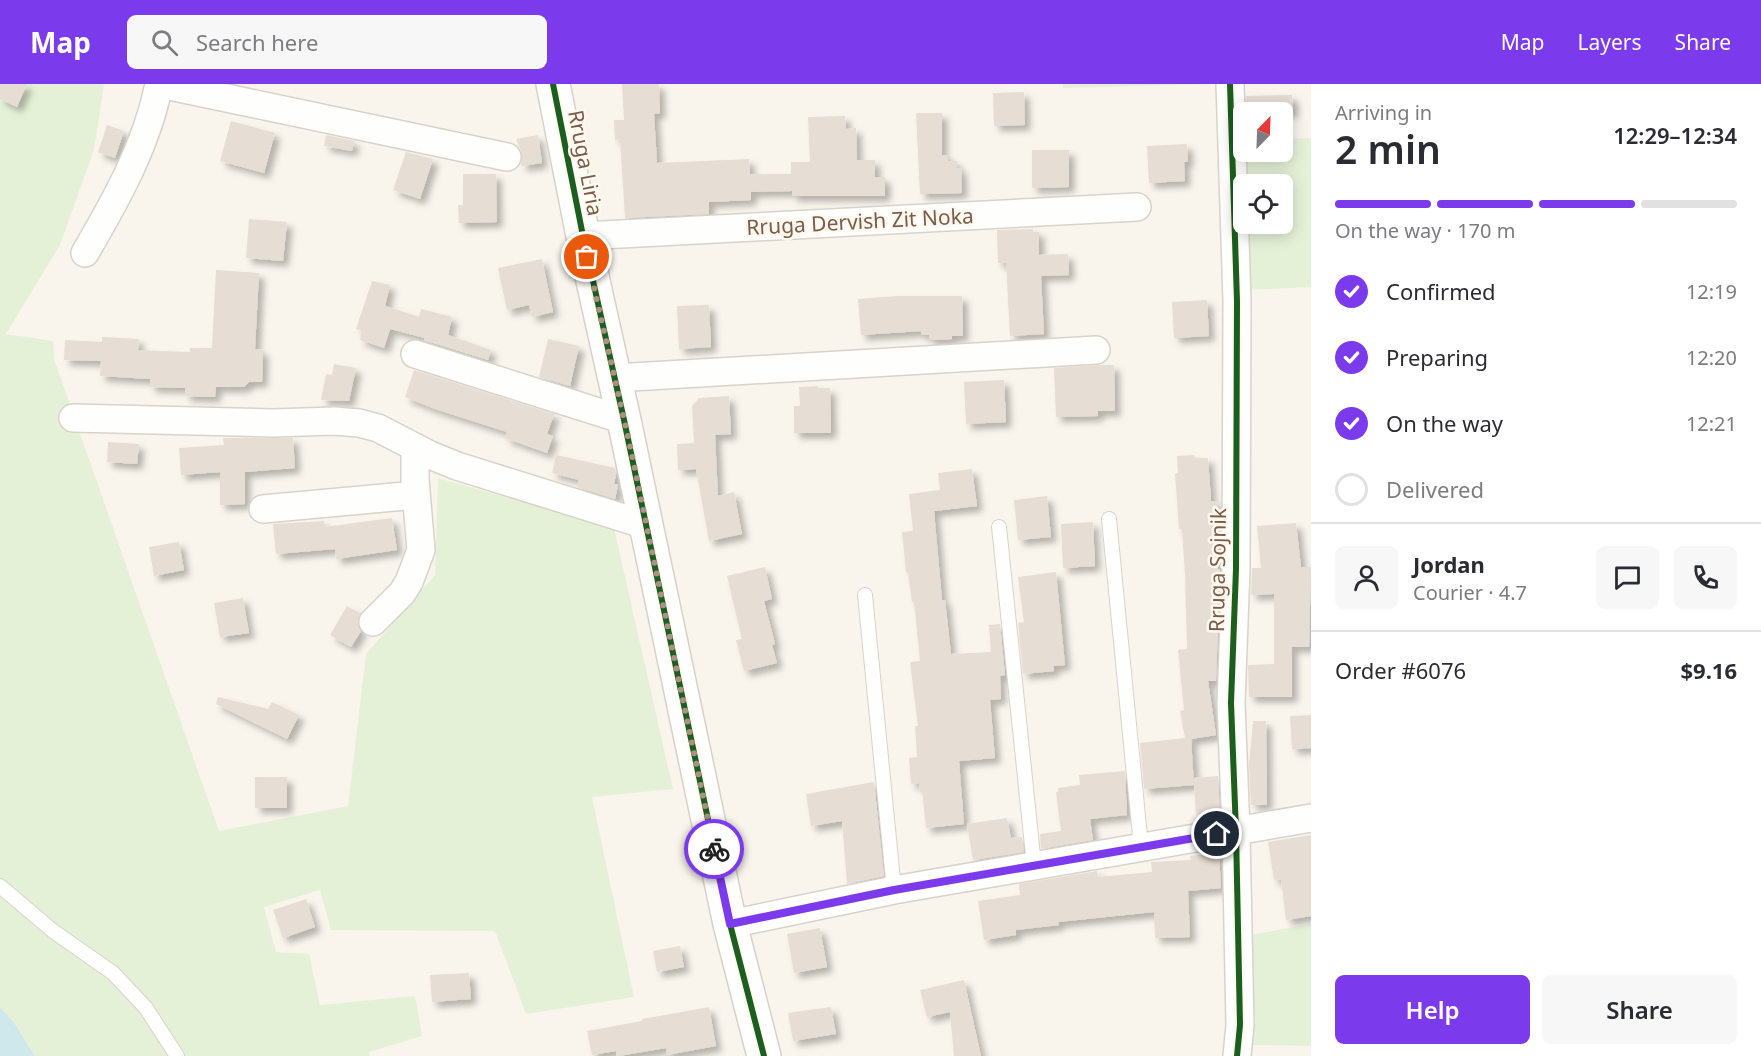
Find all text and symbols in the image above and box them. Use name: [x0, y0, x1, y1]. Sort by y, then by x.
search box: [127, 15, 547, 69]
text: Map: [30, 23, 91, 61]
icon: search: [148, 26, 181, 59]
text: Search here: [196, 27, 318, 57]
text: Map: [1501, 28, 1545, 56]
text: Layers: [1578, 28, 1642, 56]
text: Share: [1675, 28, 1731, 56]
text: Arriving in: [1335, 99, 1432, 126]
north arrow: [1233, 102, 1293, 162]
map controls: [1233, 102, 1293, 234]
street label: Rruga Liria: [562, 108, 610, 218]
text: 12:29–12:34: [1613, 120, 1737, 150]
text: 2 min: [1335, 122, 1441, 175]
button: locate: [1233, 174, 1293, 234]
street label: Rruga Dervish Zit Noka: [746, 201, 974, 241]
text: On the way · 170 m: [1335, 217, 1515, 244]
pin: [561, 231, 612, 282]
icon: bag: [570, 240, 603, 273]
icon: check: [1335, 275, 1368, 308]
text: Confirmed: [1386, 276, 1496, 306]
text: 12:19: [1686, 278, 1737, 305]
icon: check: [1335, 341, 1368, 374]
text: Preparing: [1386, 342, 1488, 372]
text: 12:20: [1686, 344, 1737, 371]
icon: check: [1335, 407, 1368, 440]
text: On the way: [1386, 408, 1503, 438]
text: 12:21: [1686, 410, 1737, 437]
text: Delivered: [1386, 474, 1484, 504]
street label: Rruga Sojnik: [1202, 507, 1232, 632]
button: person: [1335, 546, 1398, 609]
button: chat: [1596, 546, 1659, 609]
button: phone: [1674, 546, 1737, 609]
text: Jordan: [1413, 549, 1485, 579]
text: Courier · 4.7: [1413, 579, 1527, 606]
text: Order #6076: [1335, 655, 1466, 685]
text: $9.16: [1680, 655, 1737, 685]
pin: [1191, 808, 1242, 859]
icon: home: [1200, 817, 1233, 850]
courier: [684, 819, 744, 879]
icon: bike: [698, 833, 731, 866]
button: Help: [1335, 975, 1530, 1044]
button: Share: [1542, 975, 1737, 1044]

